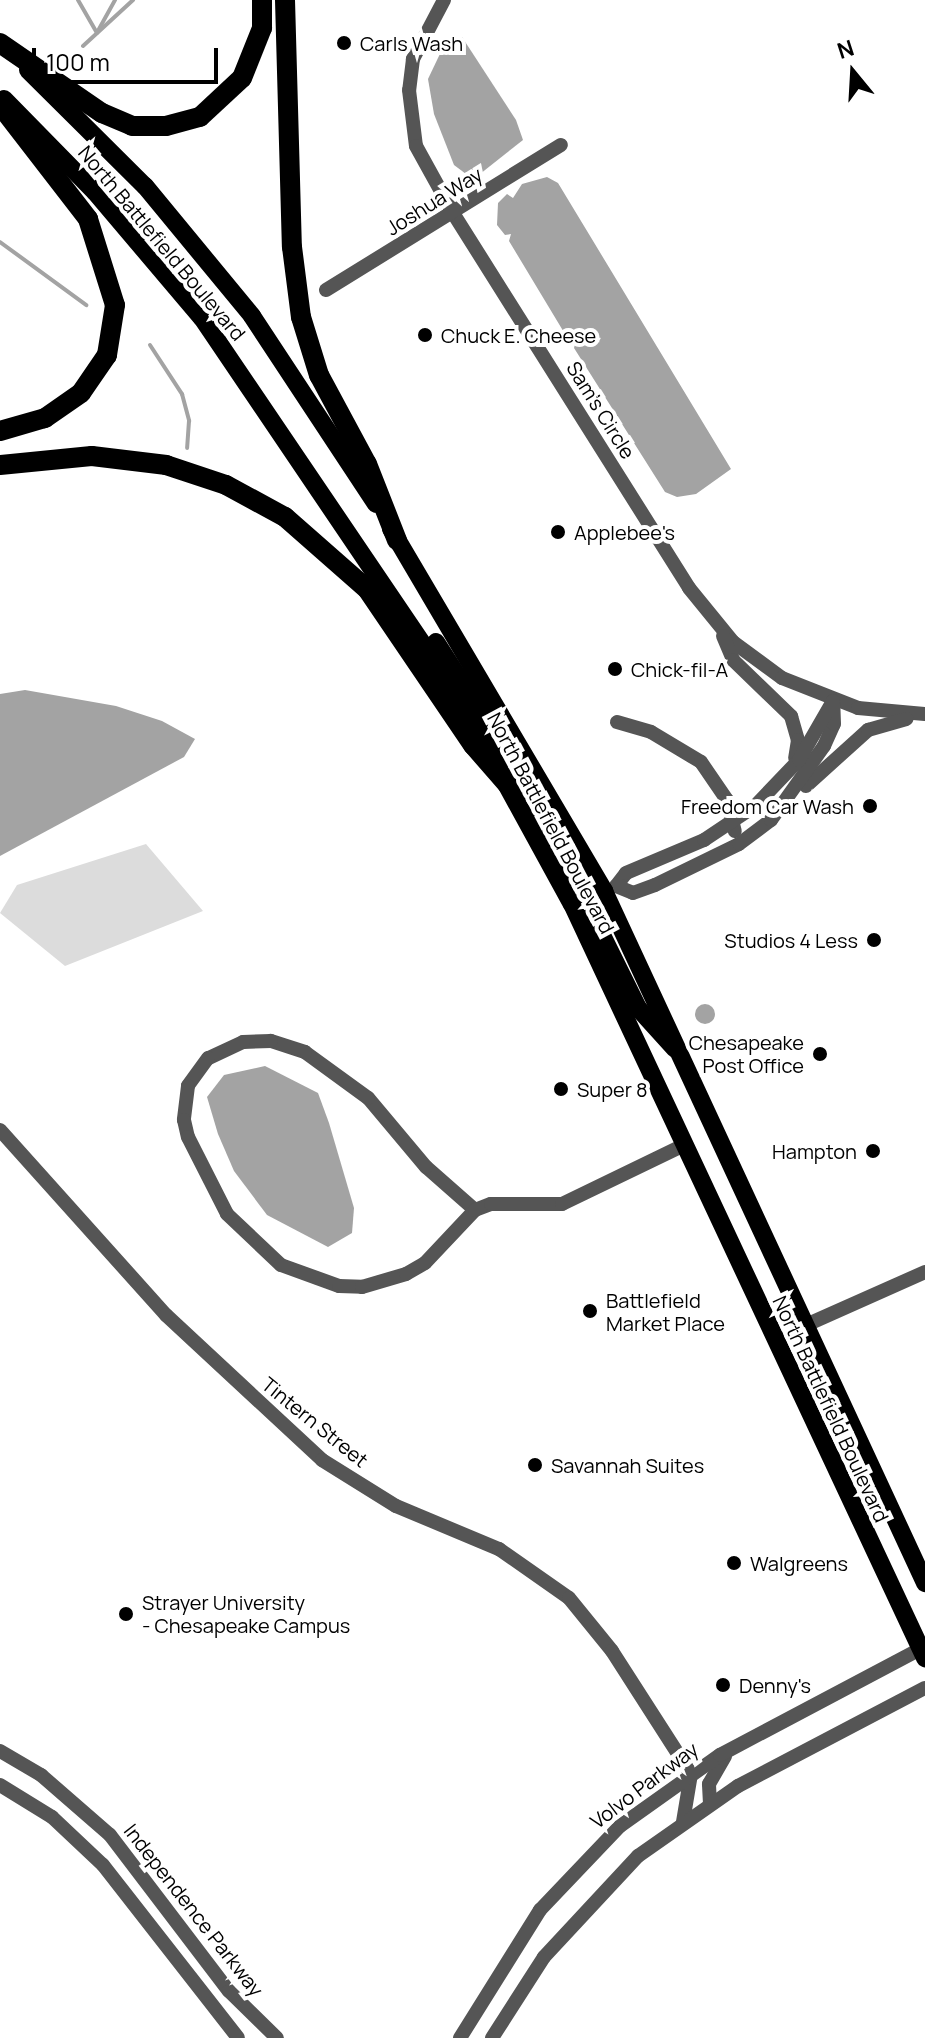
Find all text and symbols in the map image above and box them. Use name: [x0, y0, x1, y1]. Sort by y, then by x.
place label: Carls Wash: [360, 31, 463, 55]
scale bar: [36, 32, 222, 82]
north arrow: [813, 32, 893, 112]
text: N: [833, 32, 858, 66]
marker: Carls Wash: [335, 34, 353, 52]
text: 100 m: [46, 45, 110, 78]
street label: North Battlefield Boulevard: [73, 141, 251, 345]
street label: Joshua Way: [381, 162, 487, 240]
place label: Chuck E. Cheese: [441, 323, 596, 347]
marker: Chuck E. Cheese: [416, 326, 434, 344]
street label: Sam's Circle: [562, 357, 640, 463]
place label: Applebee's: [574, 520, 675, 544]
marker: Applebee's: [549, 523, 567, 541]
place label: Chick-fil-A: [631, 657, 728, 681]
marker: Chick-fil-A: [606, 660, 624, 678]
street label: North Battlefield Boulevard: [482, 708, 620, 938]
place label: Freedom Car Wash: [681, 794, 854, 818]
marker: Freedom Car Wash: [861, 797, 879, 815]
place label: Studios 4 Less: [724, 928, 858, 952]
marker: Studios 4 Less: [865, 931, 883, 949]
place label: Chesapeake Post Office: [689, 1030, 804, 1077]
marker: Chesapeake Post Office: [811, 1045, 829, 1063]
place label: Super 8: [577, 1077, 648, 1101]
marker: Super 8: [552, 1080, 570, 1098]
place label: Hampton: [772, 1139, 857, 1163]
marker: Hampton: [864, 1142, 882, 1160]
place label: Battlefield Market Place: [606, 1288, 725, 1335]
street label: North Battlefield Boulevard: [768, 1292, 894, 1526]
marker: Battlefield Market Place: [581, 1302, 599, 1320]
street label: Tintern Street: [257, 1372, 373, 1472]
place label: Savannah Suites: [551, 1453, 704, 1477]
marker: Savannah Suites: [526, 1456, 544, 1474]
place label: Walgreens: [750, 1551, 848, 1575]
marker: Walgreens: [725, 1554, 743, 1572]
place label: Strayer University - Chesapeake Campus: [142, 1590, 350, 1637]
marker: Strayer University - Chesapeake Campus: [117, 1605, 135, 1623]
place label: Denny's: [739, 1673, 811, 1697]
marker: Denny's: [714, 1676, 732, 1694]
street label: Volvo Parkway: [585, 1737, 703, 1833]
street label: Independence Parkway: [119, 1819, 269, 2001]

